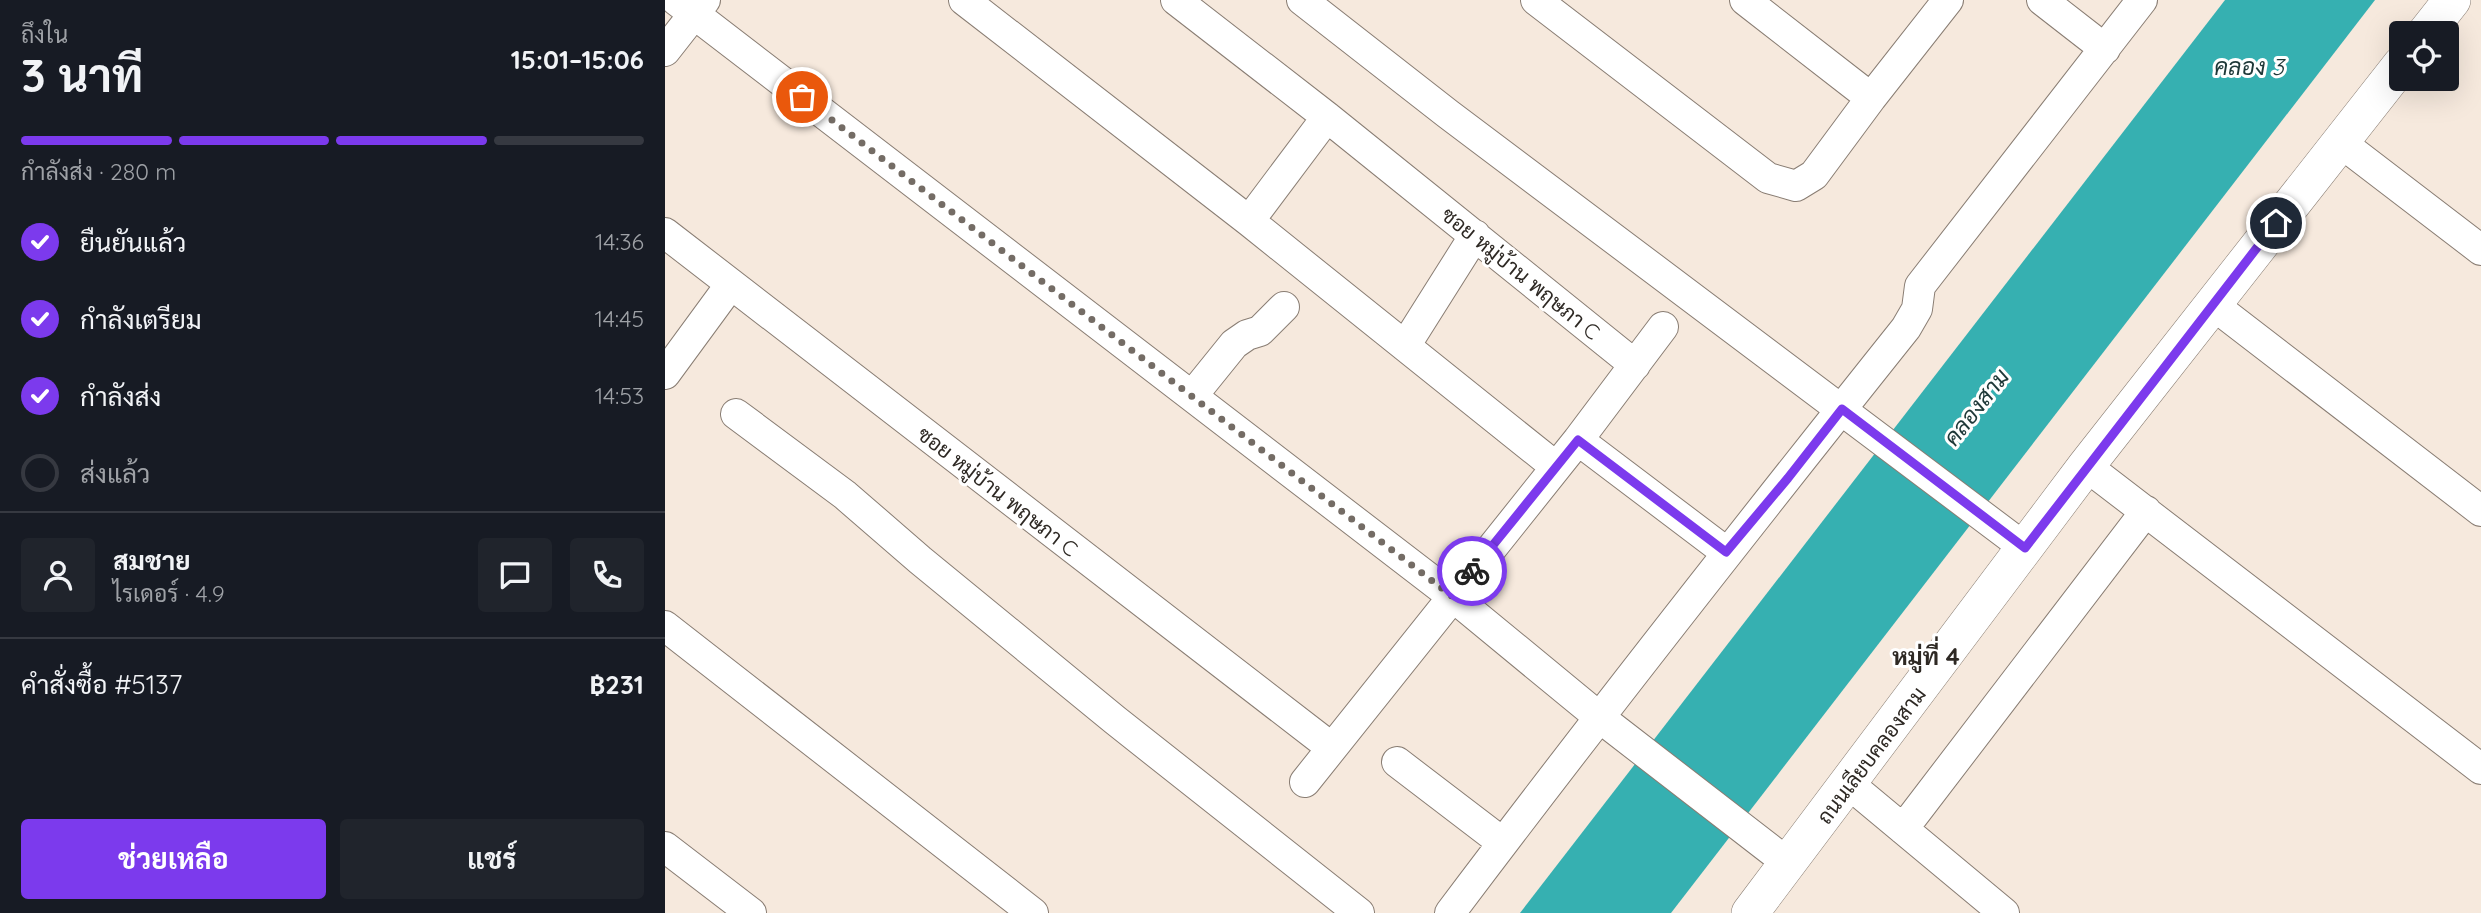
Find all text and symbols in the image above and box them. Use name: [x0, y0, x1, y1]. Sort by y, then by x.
text: ถึงใน: [21, 20, 68, 49]
map controls: [2389, 21, 2459, 91]
button: locate: [2389, 21, 2459, 91]
text: 15:01–15:06: [511, 43, 644, 76]
text: 3 นาที: [21, 46, 143, 104]
water label: คลอง 3: [2214, 52, 2287, 81]
pin: [772, 67, 832, 127]
icon: bag: [783, 78, 821, 116]
text: กำลังส่ง · 280 m: [21, 157, 176, 186]
pin: [2246, 193, 2306, 253]
street label: ซอย หมู่บ้าน พฤษภา C: [1435, 201, 1606, 347]
icon: home: [2257, 204, 2295, 242]
icon: check: [21, 223, 59, 261]
text: ยืนยันแล้ว: [80, 226, 186, 259]
text: 14:36: [595, 227, 644, 256]
icon: check: [21, 300, 59, 338]
text: กำลังเตรียม: [80, 303, 202, 336]
text: 14:45: [595, 304, 644, 333]
water label: คลองสาม: [1937, 363, 2015, 451]
icon: check: [21, 377, 59, 415]
text: กำลังส่ง: [80, 380, 161, 413]
text: 14:53: [595, 381, 644, 410]
street label: ซอย หมู่บ้าน พฤษภา C: [911, 420, 1084, 564]
text: ส่งแล้ว: [80, 457, 150, 490]
courier: [1437, 536, 1507, 606]
button: person: [21, 538, 95, 612]
button: chat: [478, 538, 552, 612]
button: phone: [570, 538, 644, 612]
text: สมชาย: [113, 544, 190, 577]
icon: bike: [1453, 552, 1491, 590]
text: ไรเดอร์ · 4.9: [113, 579, 225, 608]
district label: หมู่ที่ 4: [1892, 636, 1960, 673]
text: คำสั่งซื้อ #5137: [21, 668, 182, 701]
text: ฿231: [589, 668, 644, 701]
street label: ถนนเลียบคลองสาม: [1811, 681, 1931, 829]
button: ช่วยเหลือ: [21, 819, 326, 899]
button: แชร์: [340, 819, 644, 899]

